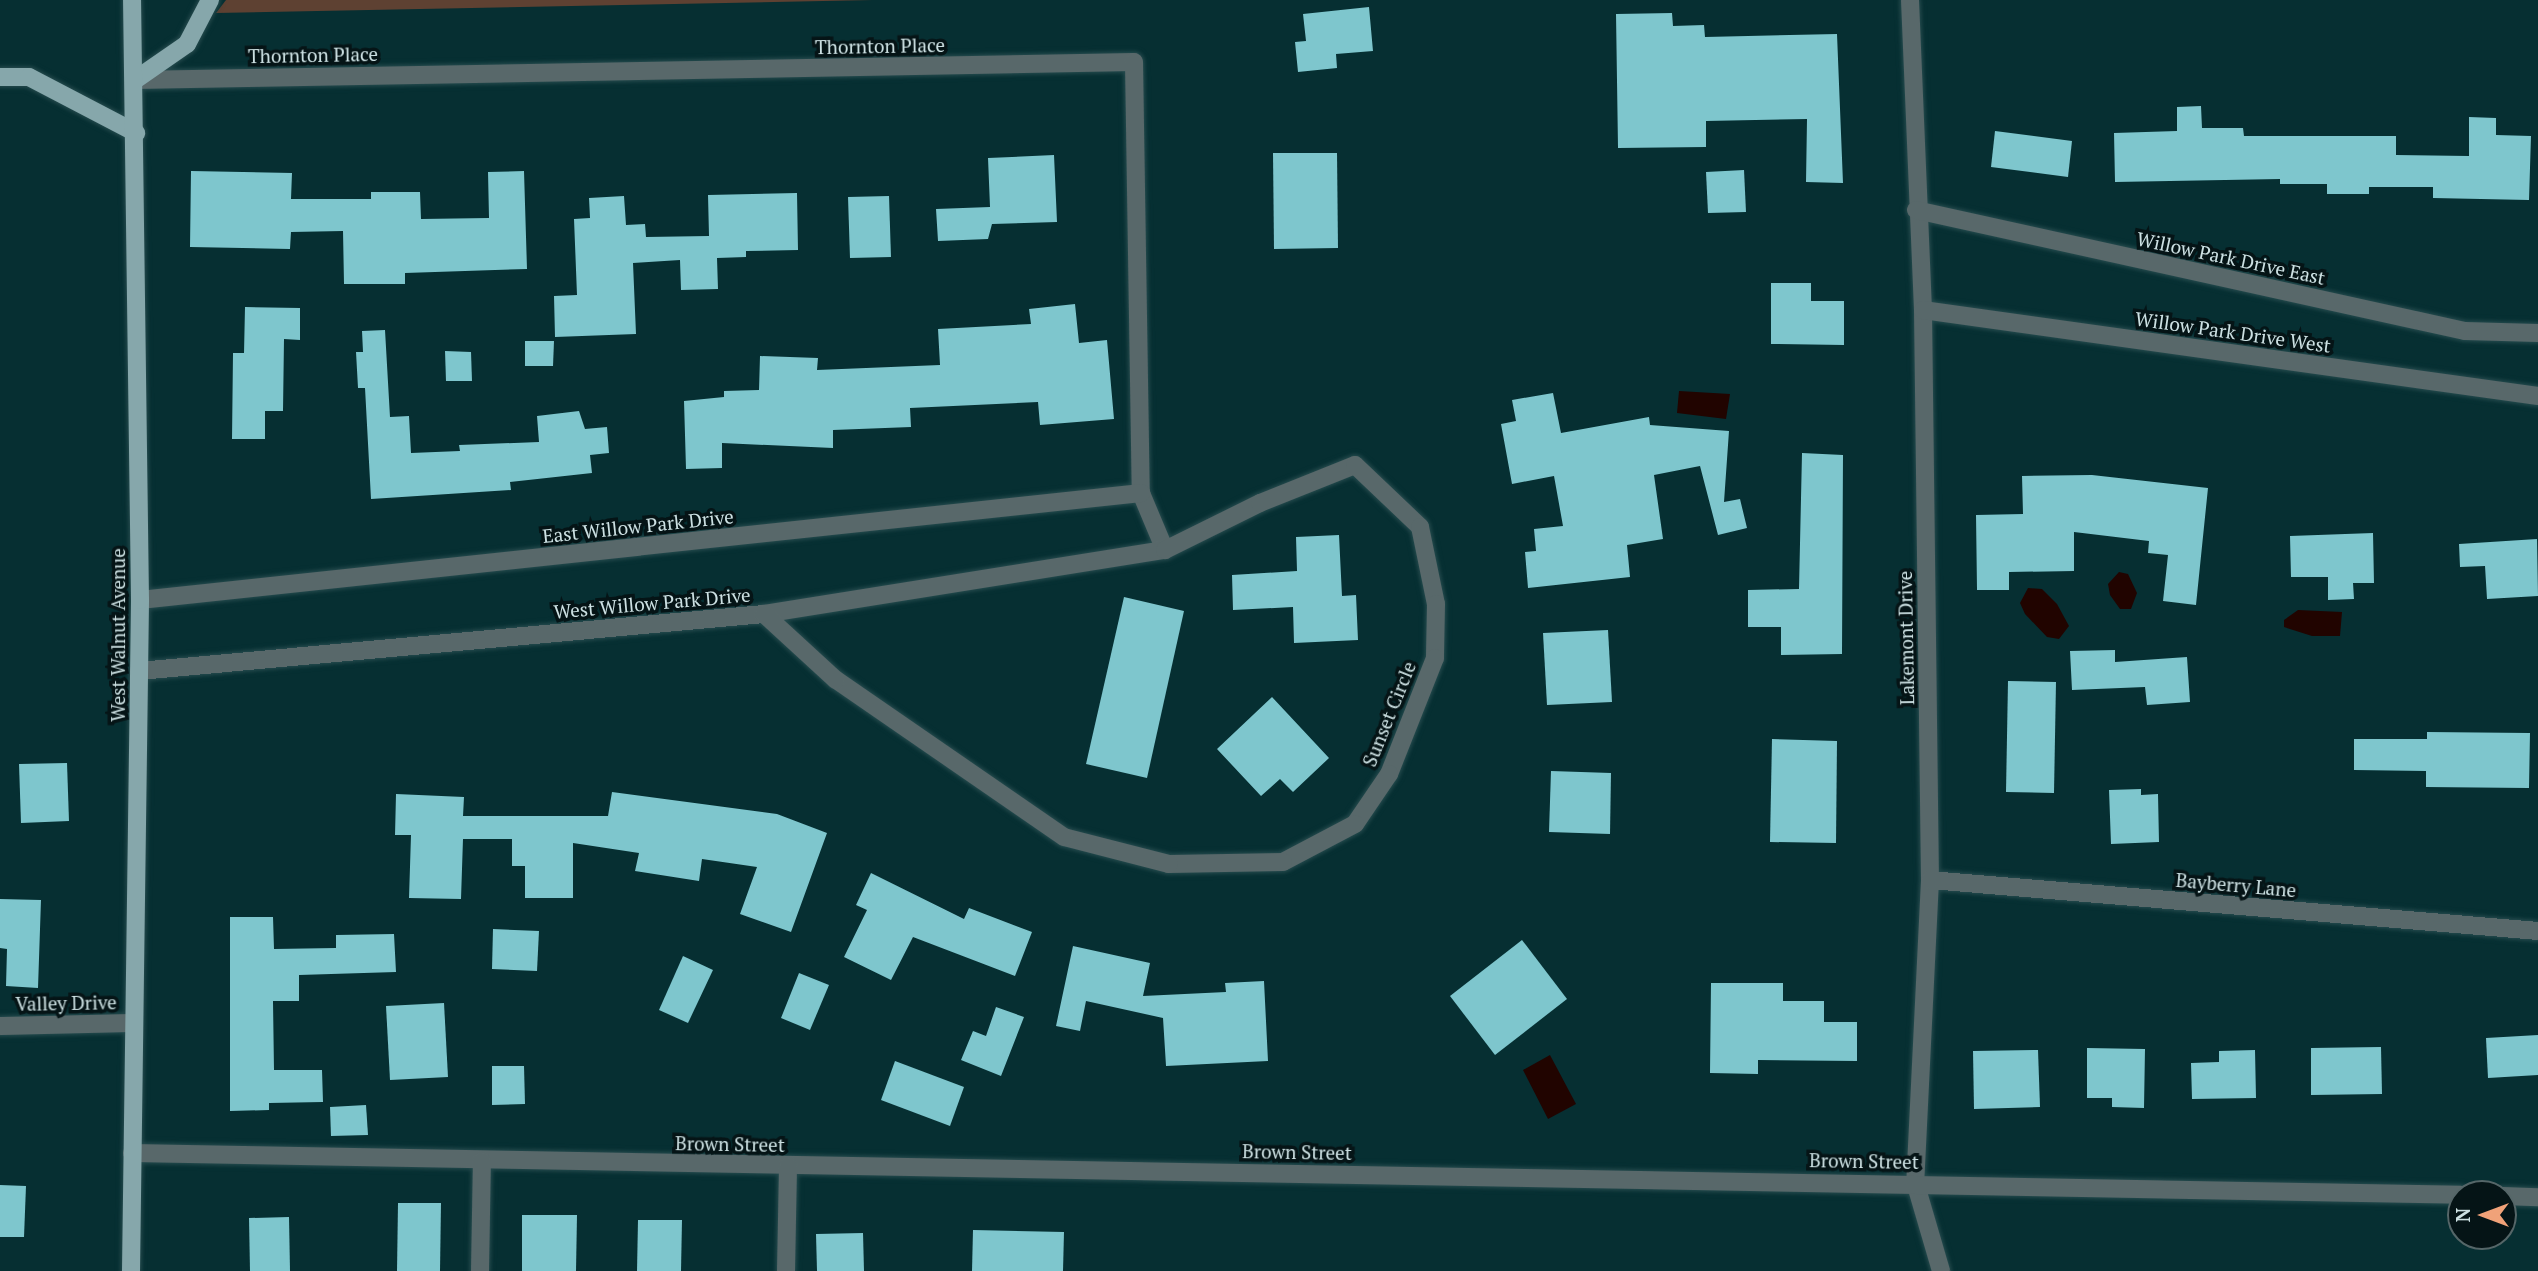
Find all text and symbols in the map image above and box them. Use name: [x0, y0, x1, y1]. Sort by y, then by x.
street label: Thornton Place: [815, 33, 945, 59]
street label: Thornton Place: [248, 42, 378, 68]
street label: Willow Park Drive East: [2135, 227, 2327, 289]
street label: Willow Park Drive West: [2134, 307, 2332, 357]
street label: East Willow Park Drive: [541, 505, 735, 547]
street label: West Walnut Avenue: [107, 548, 129, 722]
street label: Lakemont Drive: [1893, 571, 1919, 705]
street label: West Willow Park Drive: [553, 583, 751, 623]
street label: Sunset Circle: [1358, 658, 1420, 770]
street label: Bayberry Lane: [2175, 868, 2297, 902]
street label: Valley Drive: [15, 991, 117, 1015]
street label: Brown Street: [675, 1132, 785, 1156]
street label: Brown Street: [1242, 1140, 1352, 1164]
street label: Brown Street: [1809, 1149, 1919, 1173]
north arrow: [2447, 1180, 2517, 1250]
text: N: [2450, 1208, 2475, 1222]

